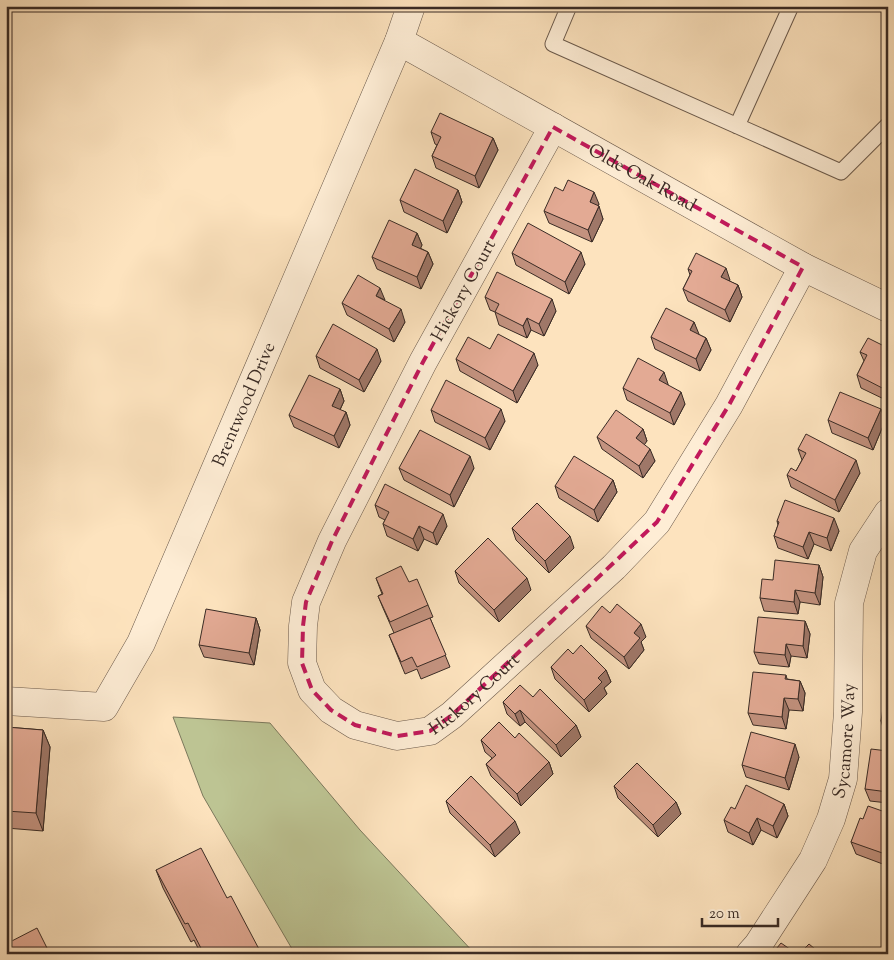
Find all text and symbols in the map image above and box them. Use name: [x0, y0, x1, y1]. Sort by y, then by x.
street label: Olde Oak Road: [583, 138, 700, 220]
street label: Hickory Court: [426, 235, 504, 347]
street label: Brentwood Drive: [207, 339, 283, 471]
street label: Hickory Court: [424, 648, 526, 743]
street label: Sycamore Way: [827, 683, 863, 802]
scale bar: [702, 895, 778, 927]
text: 20 m: [709, 904, 740, 925]

